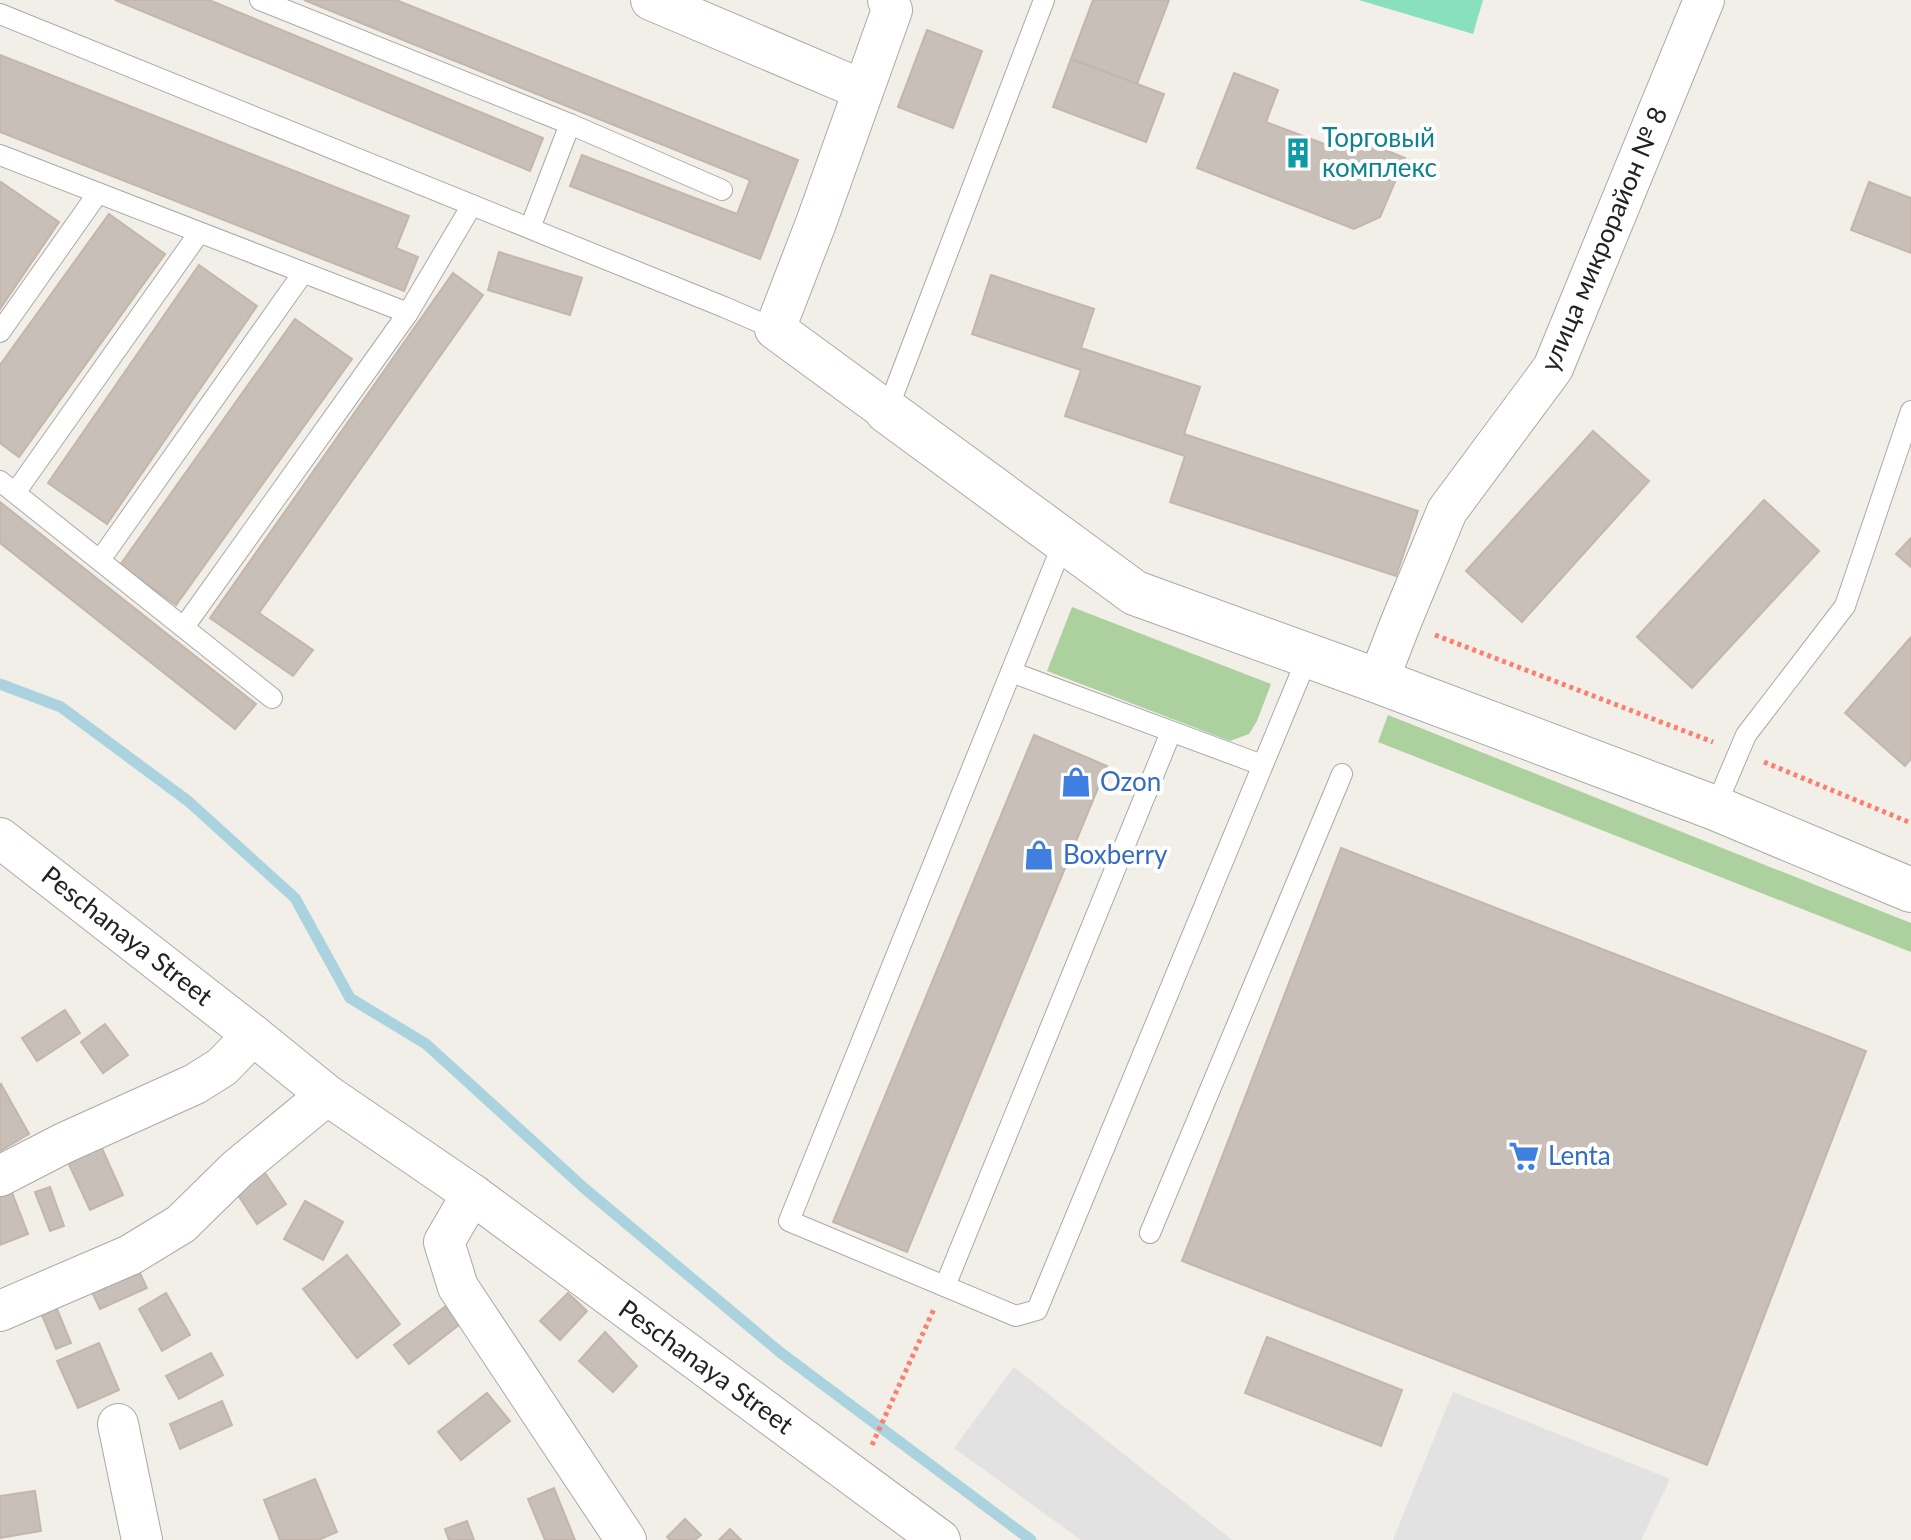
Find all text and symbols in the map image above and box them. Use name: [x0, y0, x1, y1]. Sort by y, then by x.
street label: улица микрорайон № 8: [1533, 102, 1673, 376]
place label: Торговый комплекс: [1322, 121, 1437, 183]
building icon: Торговый комплекс: [1281, 136, 1315, 170]
shop icon: Ozon: [1059, 765, 1093, 799]
place label: Ozon: [1100, 765, 1161, 797]
shop icon: Boxberry: [1022, 838, 1056, 872]
place label: Boxberry: [1063, 838, 1168, 870]
street label: Peschanaya Street: [36, 859, 220, 1012]
supermarket icon: Lenta: [1507, 1139, 1541, 1173]
place label: Lenta: [1548, 1139, 1611, 1171]
street label: Peschanaya Street: [613, 1292, 801, 1441]

